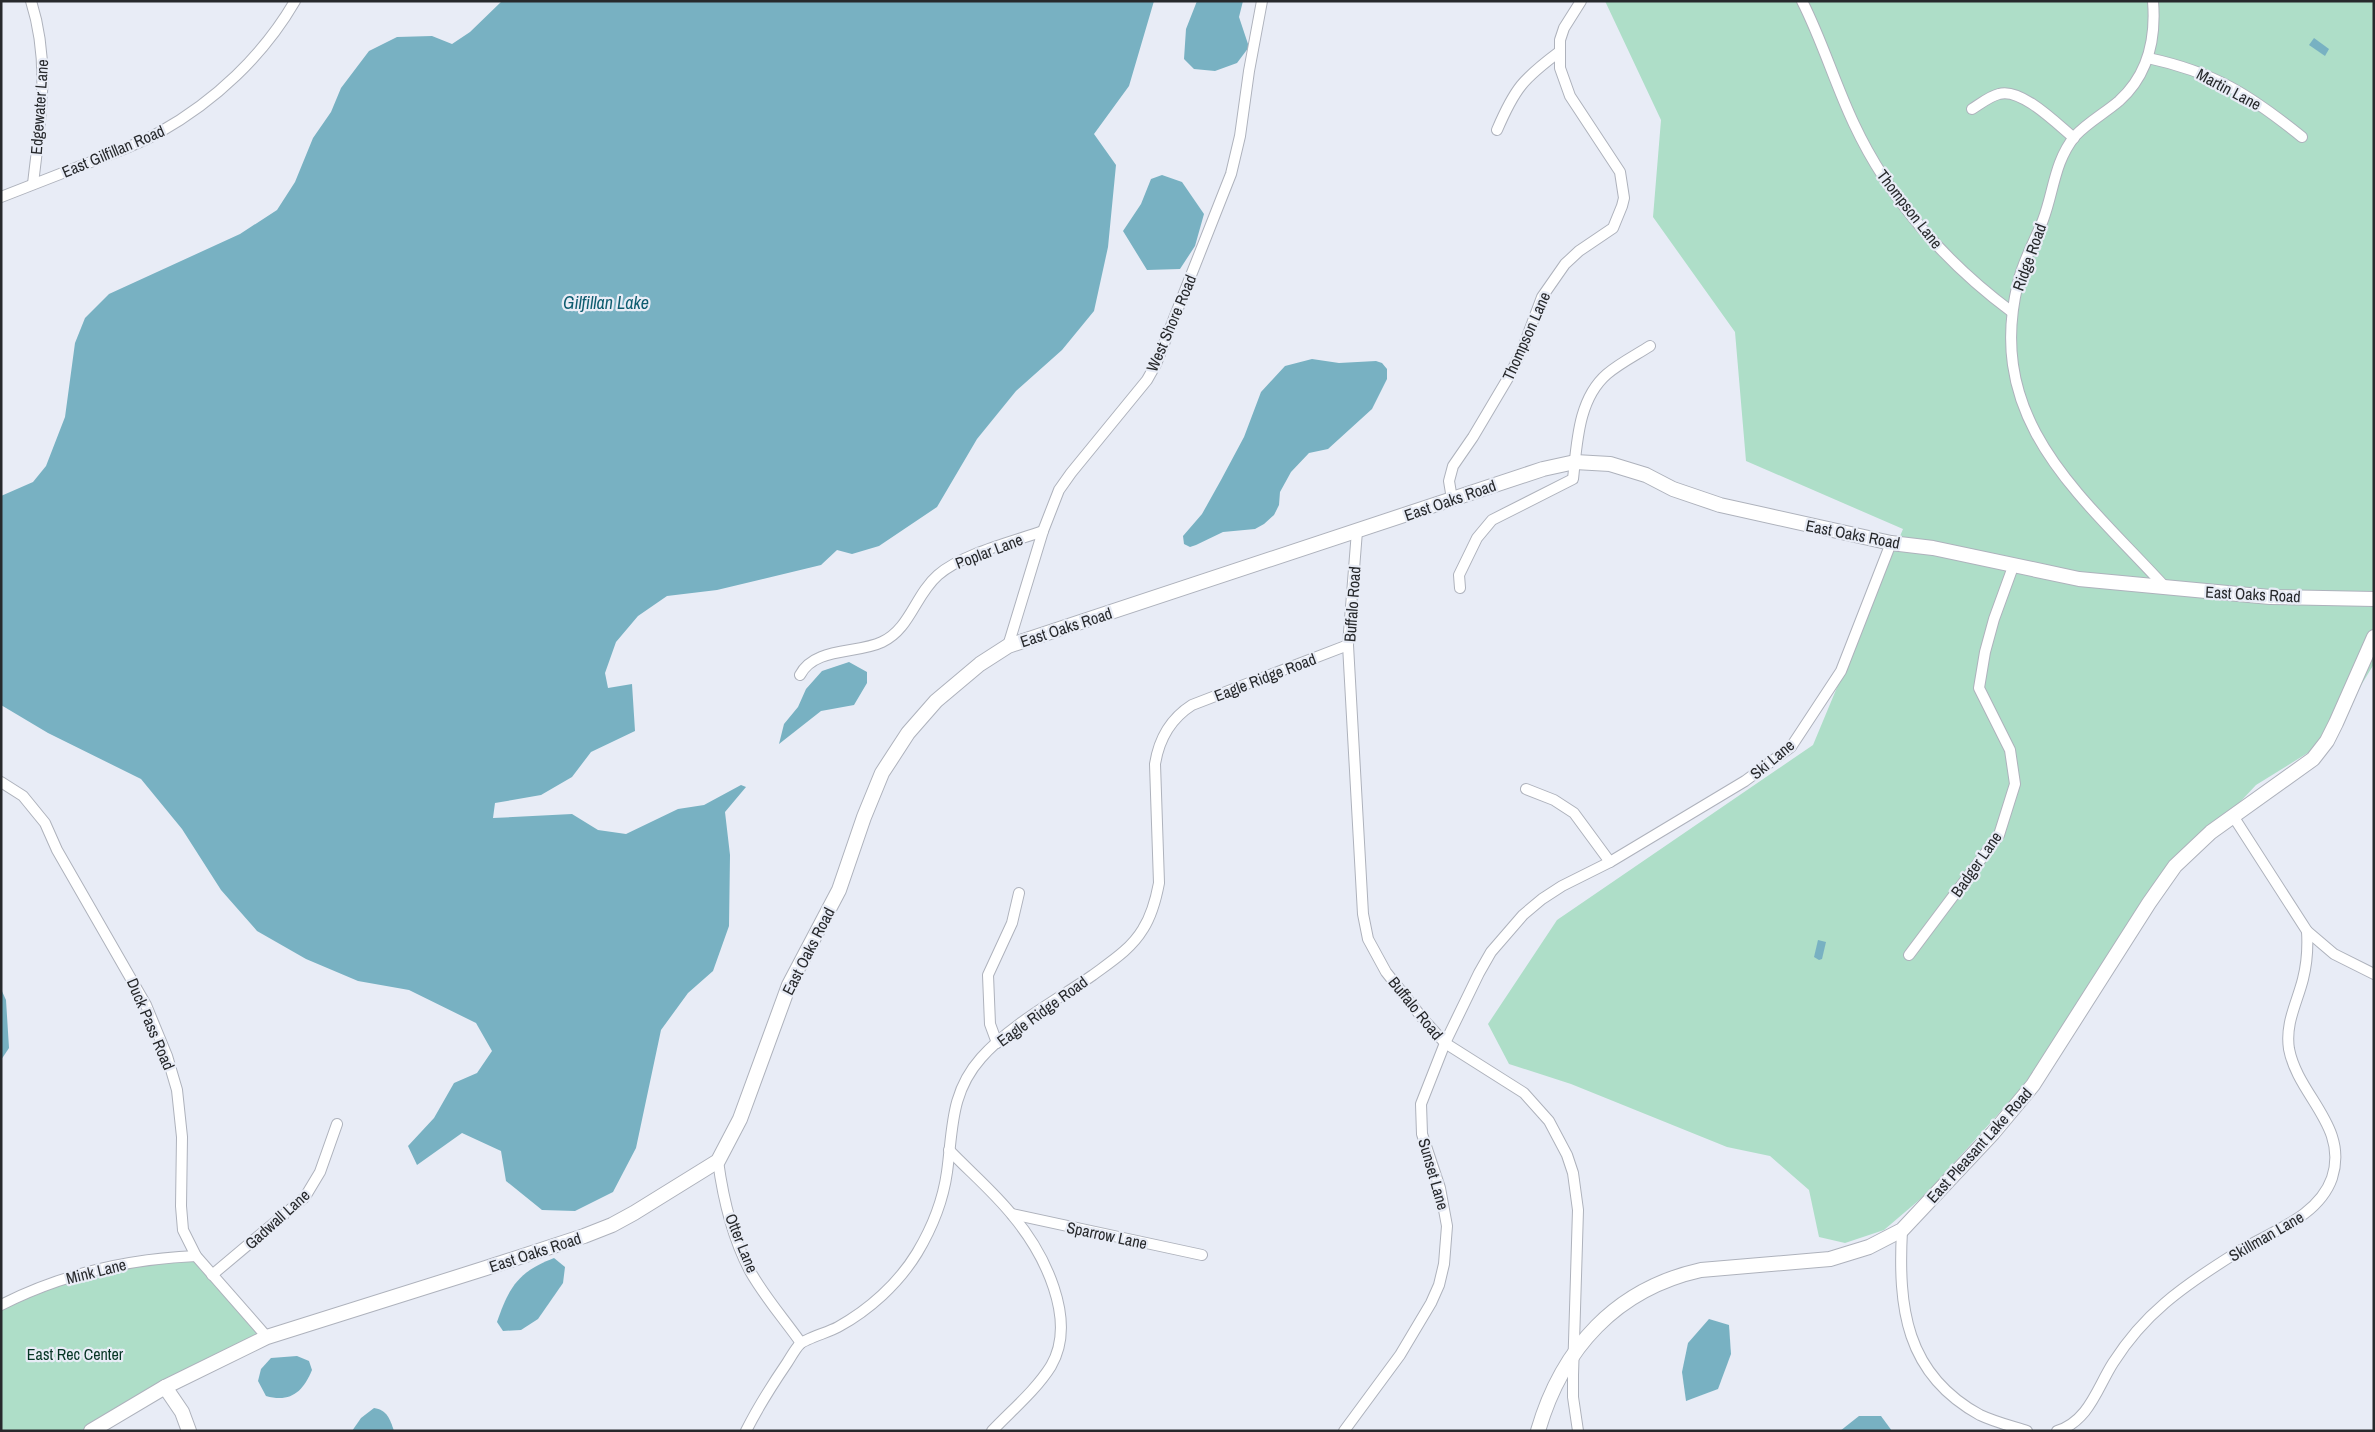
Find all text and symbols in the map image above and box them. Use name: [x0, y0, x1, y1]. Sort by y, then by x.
street label: Edgewater Lane: [25, 59, 53, 155]
street label: Martin Lane: [2193, 63, 2265, 115]
street label: East Gilfillan Road: [58, 120, 168, 182]
street label: Thompson Lane: [1872, 165, 1948, 253]
street label: Ridge Road: [2007, 220, 2051, 294]
street label: West Shore Road: [1141, 271, 1201, 375]
street label: Thompson Lane: [1497, 288, 1555, 384]
water label: Gilfillan Lake: [563, 290, 649, 315]
street label: East Oaks Road: [1401, 474, 1499, 526]
street label: East Oaks Road: [1804, 514, 1902, 554]
street label: Poplar Lane: [952, 528, 1026, 574]
street label: Buffalo Road: [1338, 566, 1366, 642]
street label: East Oaks Road: [2205, 581, 2301, 607]
street label: East Oaks Road: [1017, 602, 1115, 652]
street label: Eagle Ridge Road: [1211, 648, 1319, 706]
street label: Ski Lane: [1745, 734, 1799, 784]
street label: Badger Lane: [1945, 827, 2007, 901]
street label: East Oaks Road: [777, 903, 839, 999]
street label: Eagle Ridge Road: [992, 971, 1092, 1051]
street label: Buffalo Road: [1384, 972, 1448, 1044]
street label: Duck Pass Road: [122, 975, 180, 1073]
street label: East Pleasant Lake Road: [1921, 1083, 2037, 1207]
street label: Sunset Lane: [1413, 1136, 1455, 1212]
street label: Gadwall Lane: [240, 1184, 314, 1254]
street label: Skillman Lane: [2224, 1206, 2308, 1266]
street label: Otter Lane: [720, 1210, 764, 1276]
street label: Sparrow Lane: [1065, 1216, 1149, 1254]
street label: East Oaks Road: [486, 1227, 584, 1277]
street label: Mink Lane: [64, 1253, 128, 1289]
park label: East Rec Center: [27, 1343, 124, 1365]

